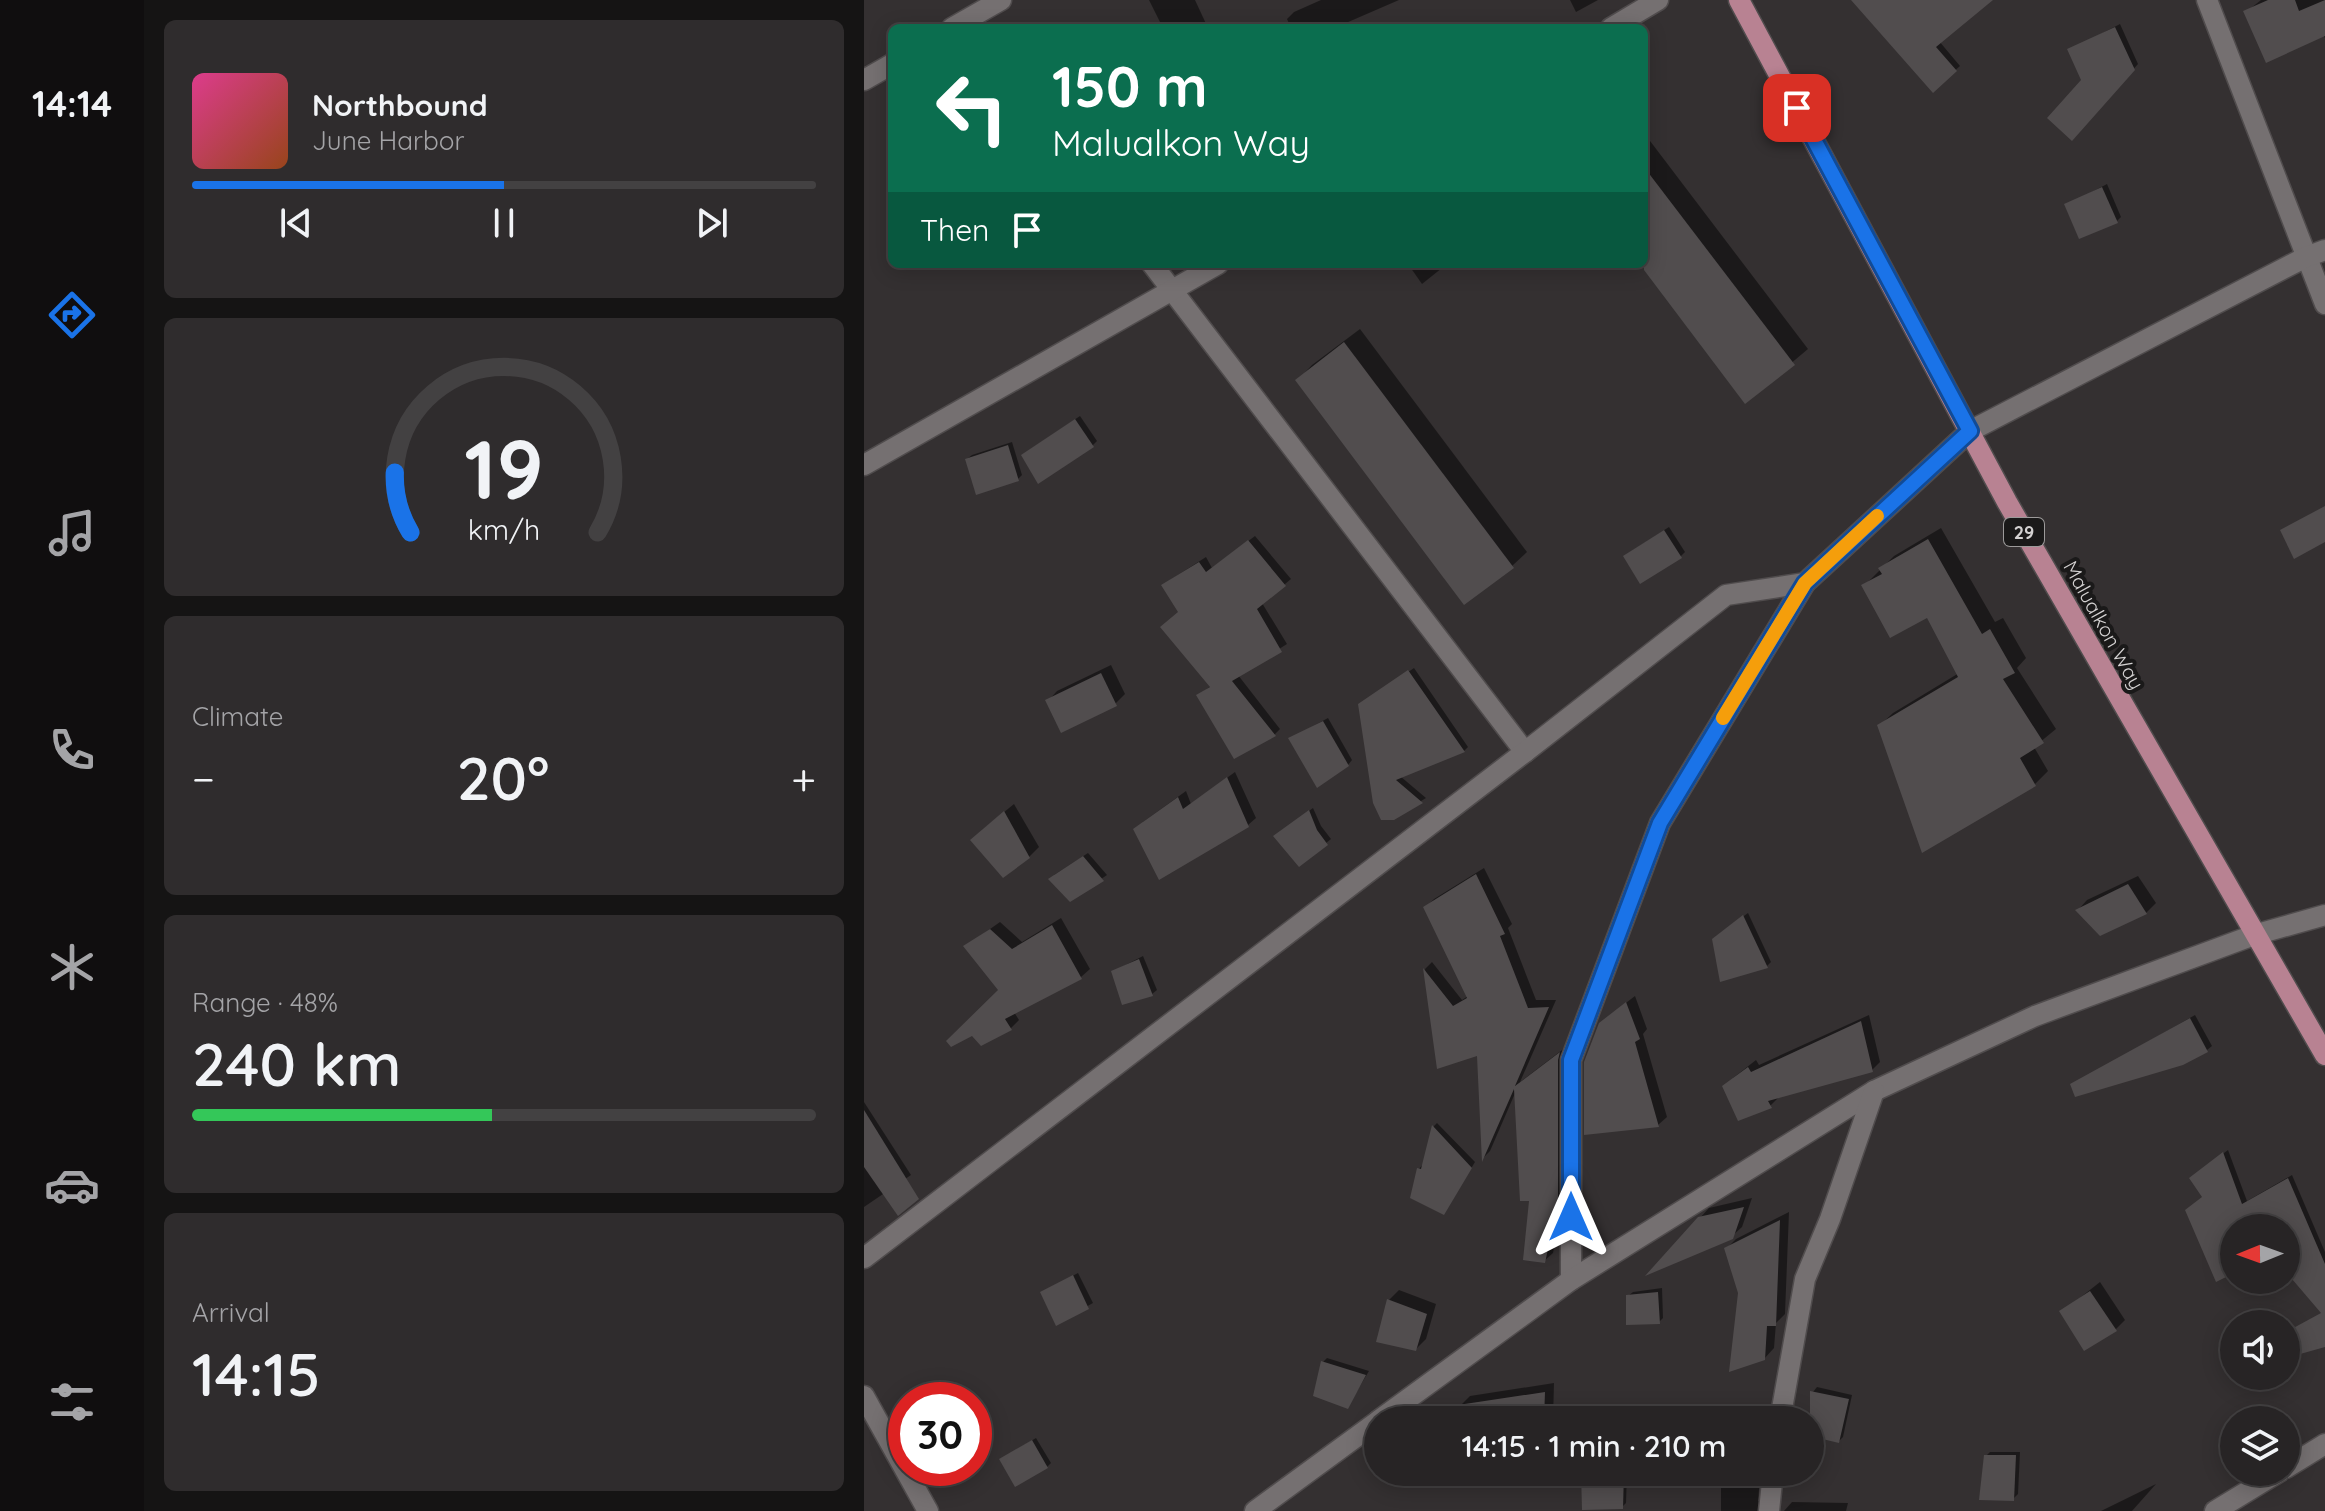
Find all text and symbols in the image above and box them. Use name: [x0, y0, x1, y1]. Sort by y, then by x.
text: 150 m: [1052, 51, 1208, 121]
icon: left: [920, 56, 1024, 160]
pin: [1763, 74, 1831, 142]
text: 14:14: [32, 81, 112, 126]
text: Northbound: [312, 86, 488, 124]
icon: arrive: [1775, 86, 1819, 130]
text: Malualkon Way: [1052, 120, 1310, 165]
text: June Harbor: [312, 124, 464, 157]
icon: previous: [274, 201, 318, 245]
icon: pause: [482, 201, 526, 245]
icon: next: [690, 201, 734, 245]
icon: arrive: [1005, 208, 1049, 252]
text: Then: [920, 211, 989, 249]
icon: directions: [44, 287, 100, 343]
text: 19: [464, 416, 544, 520]
icon: music: [44, 505, 100, 561]
text: km/h: [468, 511, 540, 547]
road number: 29: [2004, 518, 2044, 546]
street label: Malualkon Way: [2058, 556, 2150, 694]
text: Climate: [192, 700, 283, 733]
icon: phone: [44, 722, 100, 778]
text: 20°: [457, 740, 549, 815]
text: −: [192, 751, 215, 806]
text: +: [791, 751, 816, 806]
icon: climate: [44, 939, 100, 995]
text: Range · 48%: [192, 986, 338, 1019]
text: 240 km: [192, 1026, 401, 1101]
icon: car: [44, 1157, 100, 1213]
position arrow: [1529, 1175, 1613, 1259]
north arrow: [2220, 1214, 2300, 1294]
map controls: [2220, 1214, 2300, 1486]
text: Arrival: [192, 1296, 270, 1329]
button: sound: [2220, 1310, 2300, 1390]
text: 14:15: [192, 1336, 320, 1411]
icon: filters: [44, 1374, 100, 1430]
speed limit sign: 30: [888, 1382, 992, 1486]
button: layers: [2220, 1406, 2300, 1486]
text: 14:15 · 1 min · 210 m: [1462, 1427, 1726, 1465]

